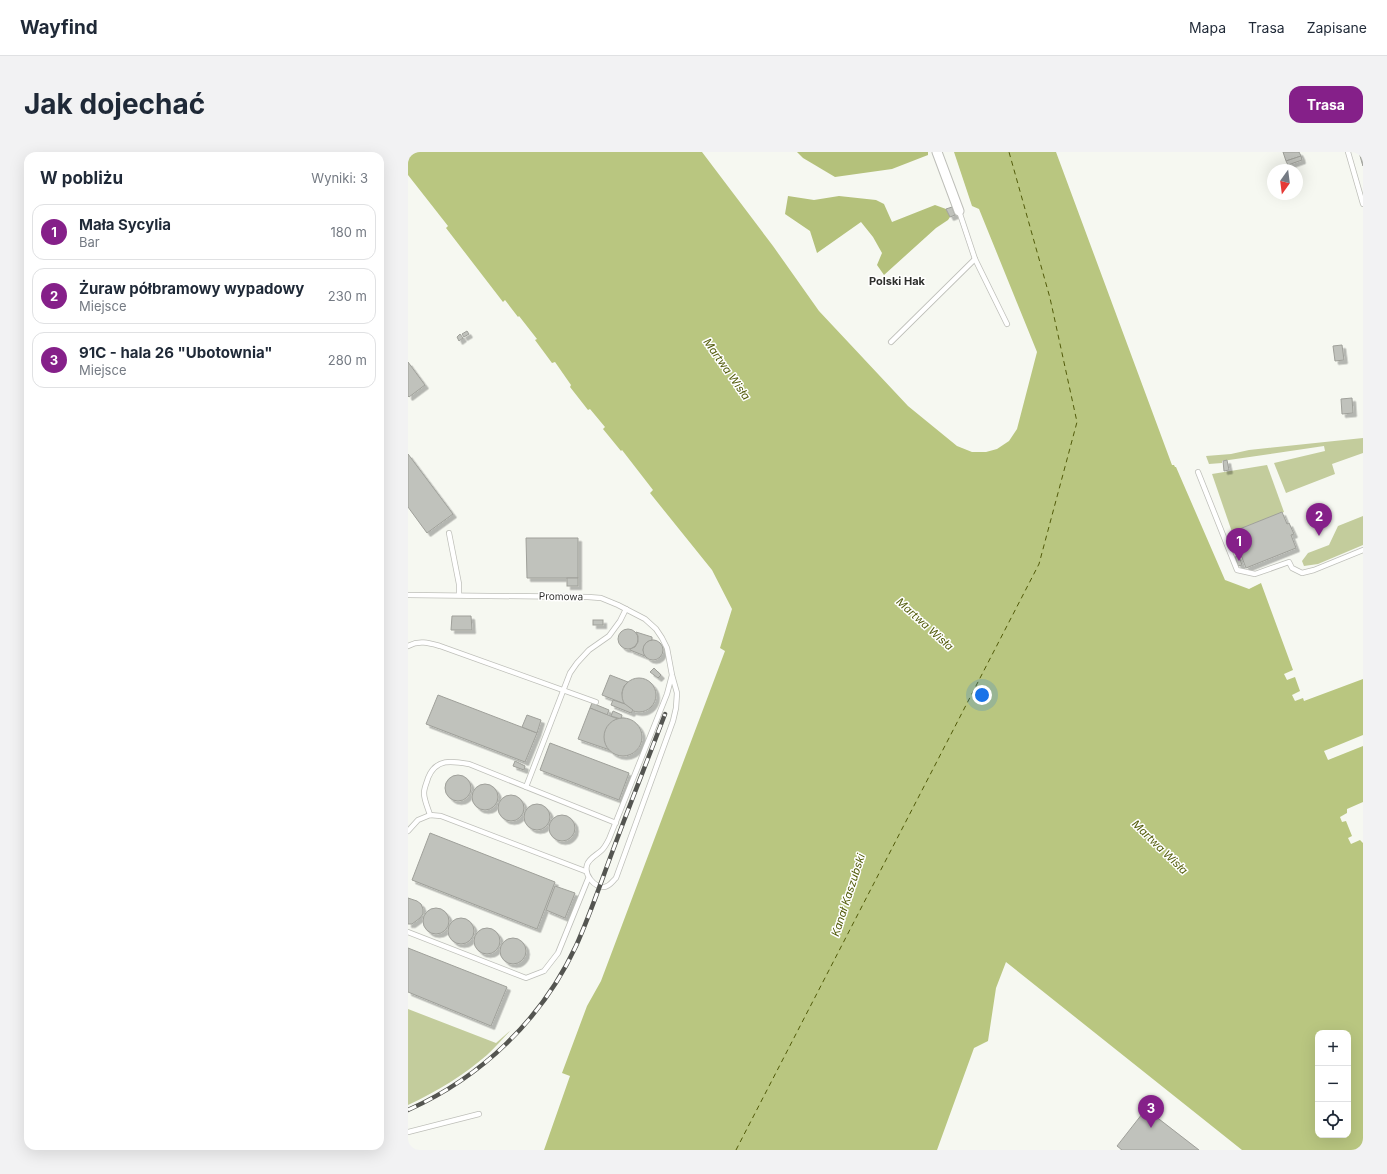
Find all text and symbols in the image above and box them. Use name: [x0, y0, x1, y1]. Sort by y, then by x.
text: Wayfind: [20, 16, 98, 39]
text: Mapa: [1189, 19, 1226, 36]
text: Trasa: [1248, 19, 1285, 36]
text: Zapisane: [1307, 19, 1367, 36]
button: Trasa: [1289, 86, 1363, 123]
text: Jak dojechać: [24, 87, 205, 121]
north arrow: [1267, 164, 1303, 200]
text: W pobliżu: [40, 168, 123, 188]
text: Wyniki: 3: [311, 170, 368, 186]
text: Mała Sycylia: [79, 215, 171, 234]
text: 1: [51, 224, 57, 240]
text: 180 m: [330, 224, 367, 240]
text: Bar: [79, 234, 100, 250]
district label: Polski Hak: [869, 274, 926, 288]
text: Żuraw półbramowy wypadowy: [79, 279, 304, 298]
text: 2: [50, 288, 58, 304]
text: 230 m: [328, 288, 367, 304]
text: Miejsce: [79, 298, 127, 314]
water label: Martwa Wisła: [701, 335, 754, 403]
text: 91C - hala 26 "Ubotownia": [79, 343, 273, 362]
text: 3: [50, 352, 58, 368]
text: 280 m: [328, 352, 367, 368]
text: Miejsce: [79, 362, 127, 378]
pin: 2: [1306, 503, 1332, 536]
pin: 1: [1226, 528, 1252, 561]
street label: Promowa: [539, 590, 583, 602]
water label: Martwa Wisła: [894, 595, 957, 654]
your location: [972, 685, 992, 705]
water label: Martwa Wisła: [1129, 817, 1191, 877]
water label: Kanał Kaszubski: [828, 852, 868, 938]
map controls: [1315, 1030, 1351, 1138]
button: +: [1315, 1030, 1351, 1066]
button: −: [1315, 1066, 1351, 1102]
pin: 3: [1138, 1095, 1164, 1128]
button: locate: [1315, 1102, 1351, 1138]

